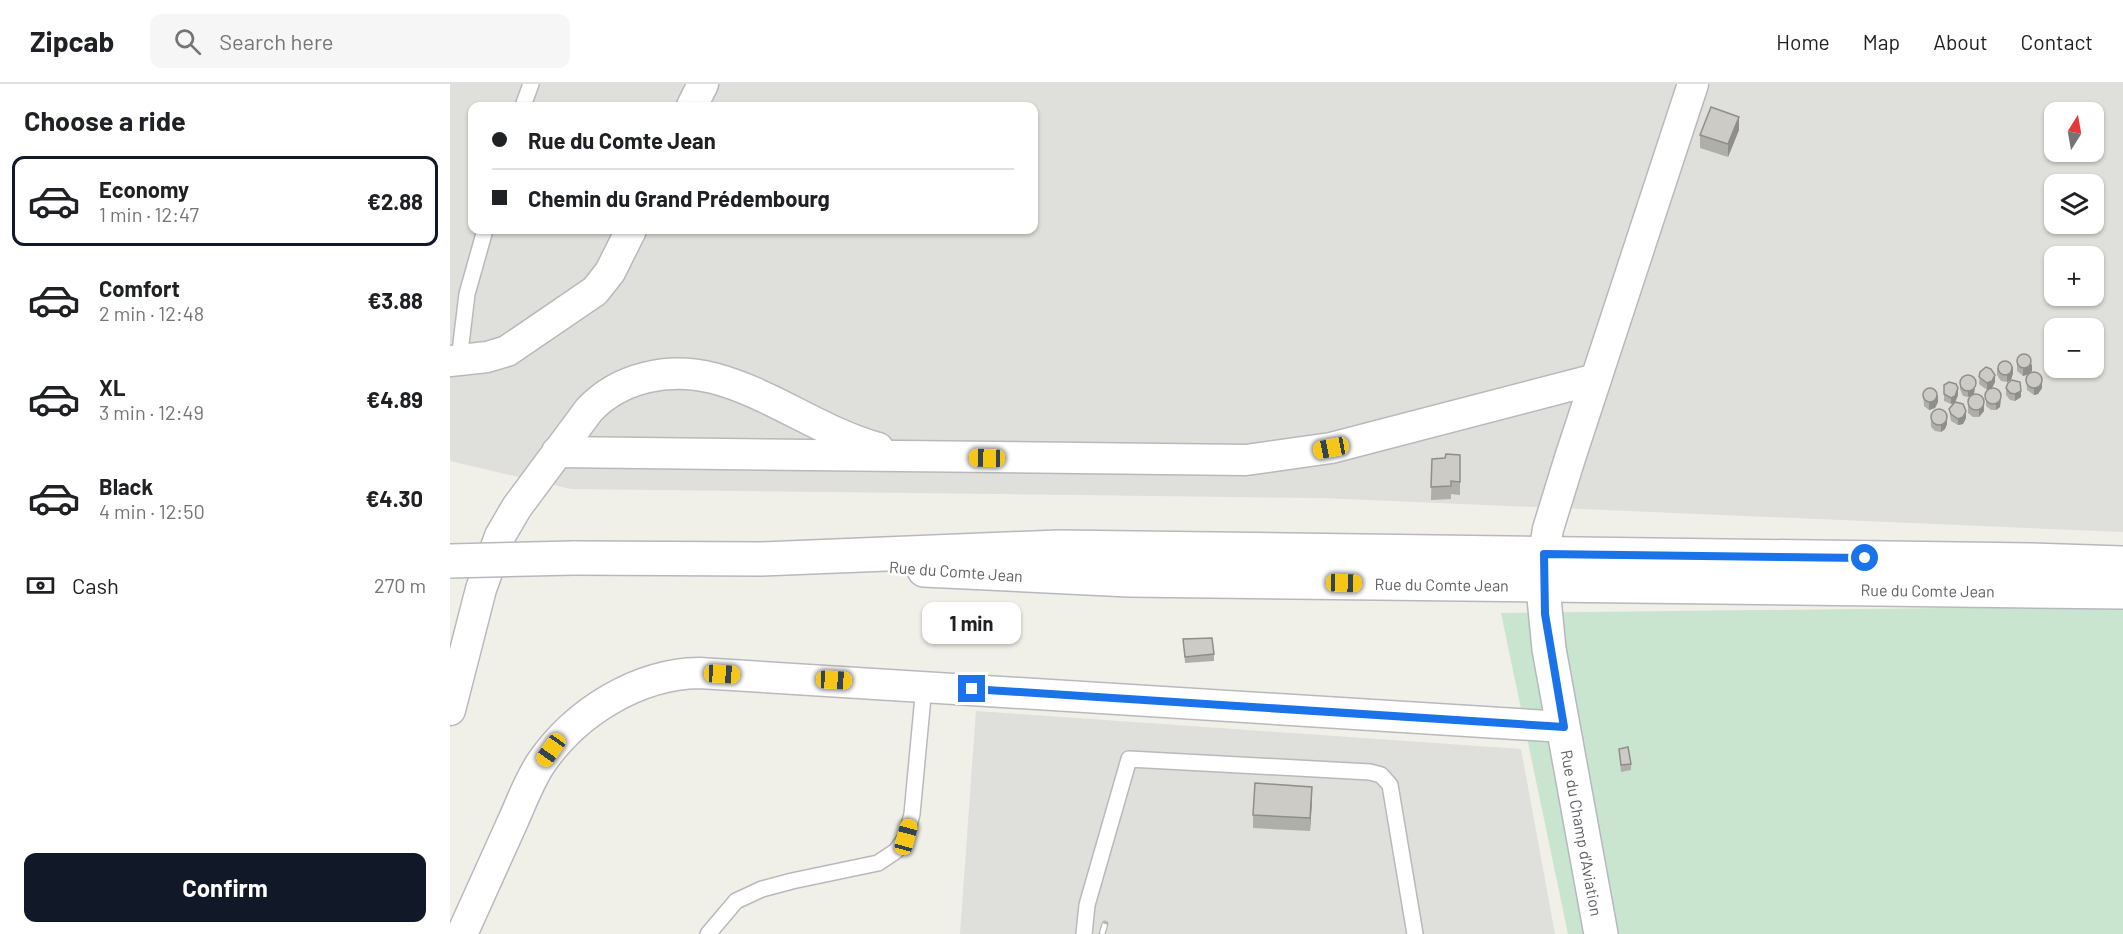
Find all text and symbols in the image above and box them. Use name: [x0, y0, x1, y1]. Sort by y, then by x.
search box: [150, 14, 570, 68]
text: Zipcab: [30, 24, 114, 58]
icon: search: [171, 25, 204, 58]
text: Search here: [219, 28, 334, 54]
text: Home: [1776, 29, 1830, 54]
text: Map: [1863, 29, 1900, 54]
text: About: [1933, 29, 1988, 54]
text: Contact: [2021, 29, 2093, 54]
north arrow: [2044, 102, 2104, 162]
map controls: [2044, 102, 2104, 378]
text: Choose a ride: [24, 104, 186, 136]
text: Rue du Comte Jean: [528, 127, 716, 153]
icon: car: [27, 174, 81, 228]
button: layers: [2044, 174, 2104, 234]
text: Economy: [99, 176, 189, 202]
text: Chemin du Grand Prédembourg: [528, 185, 830, 211]
text: €2.88: [367, 188, 423, 214]
text: 1 min · 12:47: [99, 202, 199, 226]
button: +: [2044, 246, 2104, 306]
icon: car: [27, 273, 81, 327]
text: Comfort: [99, 275, 180, 301]
text: €3.88: [367, 287, 423, 313]
text: 2 min · 12:48: [99, 301, 204, 325]
button: −: [2044, 318, 2104, 378]
icon: car: [27, 372, 81, 426]
text: XL: [99, 374, 125, 400]
text: €4.89: [366, 386, 423, 412]
text: 3 min · 12:49: [99, 400, 204, 424]
car: [1312, 436, 1350, 460]
car: [969, 449, 1005, 467]
icon: car: [27, 471, 81, 525]
text: Black: [99, 473, 153, 499]
text: €4.30: [365, 485, 423, 511]
text: 4 min · 12:50: [99, 499, 205, 523]
route start: [1851, 544, 1878, 571]
street label: Rue du Comte Jean: [888, 557, 1024, 585]
icon: cash: [24, 569, 57, 602]
text: Cash: [72, 572, 119, 598]
text: 270 m: [374, 573, 426, 597]
street label: Rue du Comte Jean: [1375, 573, 1509, 594]
car: [1326, 574, 1362, 592]
street label: Rue du Comte Jean: [1861, 579, 1995, 600]
callout: 1 min: [922, 602, 1022, 644]
text: 1 min: [950, 611, 993, 635]
car: [704, 664, 740, 684]
car: [816, 670, 852, 690]
route end: [958, 675, 985, 702]
car: [533, 730, 569, 770]
street label: Rue du Champ d'Aviation: [1558, 748, 1607, 917]
car: [893, 817, 919, 857]
button: Confirm: [24, 853, 426, 922]

